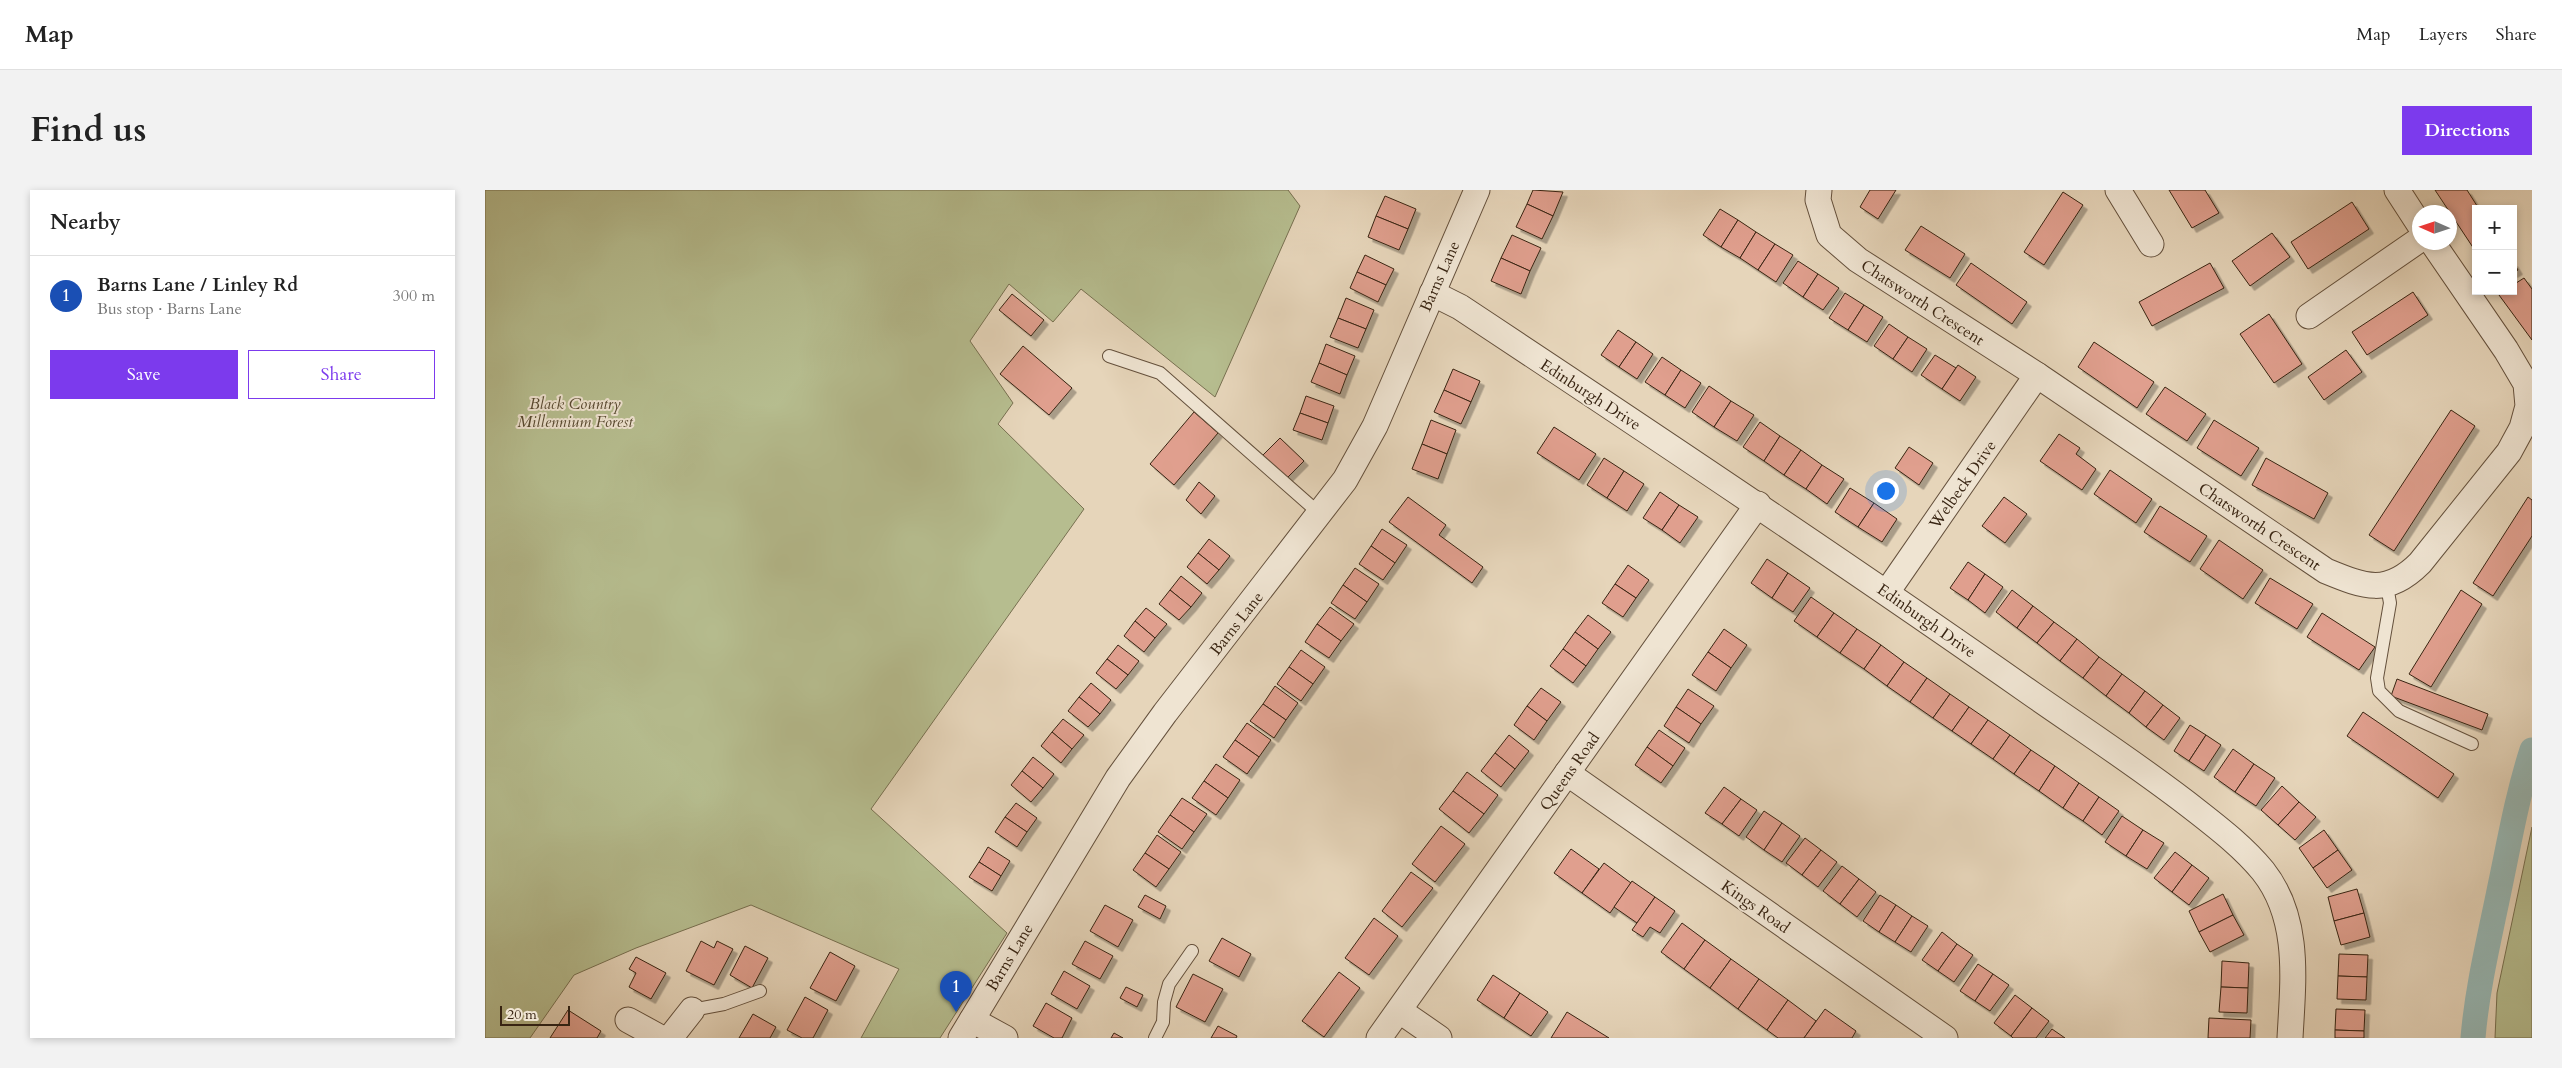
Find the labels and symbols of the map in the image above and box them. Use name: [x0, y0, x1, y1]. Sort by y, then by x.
north arrow: [2412, 205, 2457, 250]
street label: Barns Lane: [1415, 238, 1465, 315]
street label: Chatsworth Crescent: [1856, 255, 1988, 351]
street label: Edinburgh Drive: [1536, 354, 1645, 436]
park label: Black Country Millennium Forest: [517, 393, 633, 433]
street label: Welbeck Drive: [1923, 436, 2002, 534]
your location: [1873, 478, 1899, 504]
street label: Chatsworth Crescent: [2194, 478, 2325, 576]
street label: Edinburgh Drive: [1873, 579, 1980, 663]
street label: Barns Lane: [1205, 587, 1269, 660]
street label: Queens Road: [1535, 728, 1605, 815]
street label: Kings Road: [1717, 875, 1795, 939]
street label: Barns Lane: [981, 920, 1039, 995]
pin: 1: [940, 971, 972, 1012]
scale bar: [500, 1003, 570, 1026]

